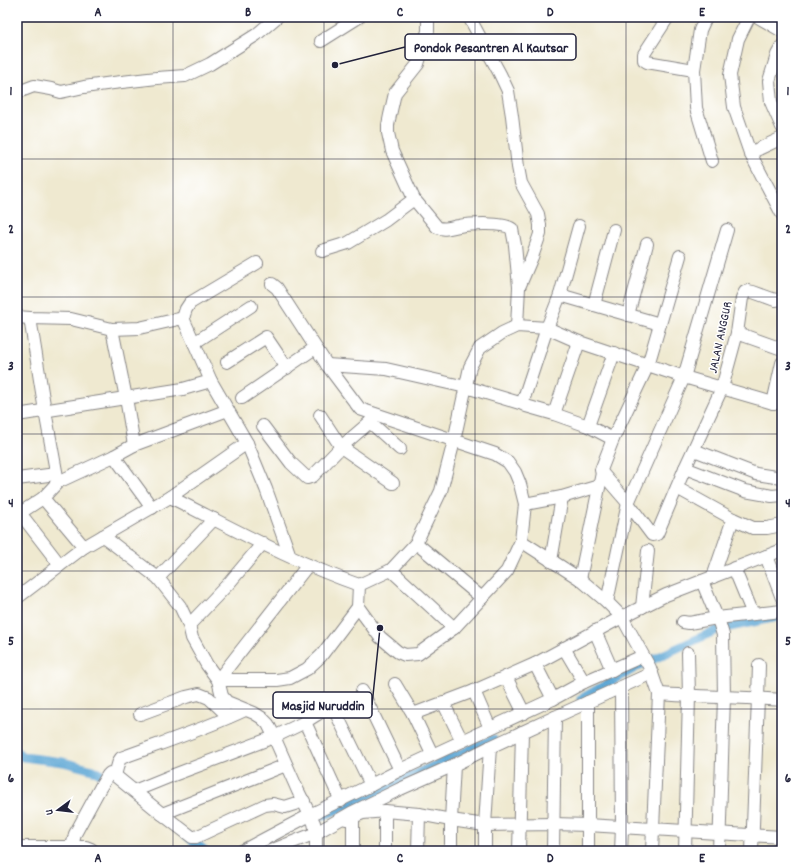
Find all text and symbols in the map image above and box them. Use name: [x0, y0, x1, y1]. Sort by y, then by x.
text: A: [94, 4, 102, 23]
text: B: [245, 4, 251, 23]
text: C: [397, 4, 404, 23]
text: D: [547, 4, 554, 23]
text: E: [699, 4, 706, 23]
callout: Pondok Pesantren Al Kautsar: [405, 34, 576, 60]
text: Pondok Pesantren Al Kautsar: [414, 39, 569, 59]
text: 1: [10, 83, 13, 102]
text: 1: [787, 83, 790, 102]
text: 2: [8, 221, 14, 240]
text: 2: [785, 221, 791, 240]
street label: JALAN ANGGUR: [705, 300, 738, 375]
text: 3: [8, 358, 14, 377]
text: 3: [785, 358, 791, 377]
text: 4: [8, 495, 14, 514]
text: 4: [785, 495, 791, 514]
text: 5: [8, 633, 14, 652]
text: 5: [785, 633, 791, 652]
callout: Masjid Nuruddin: [273, 692, 372, 718]
text: Masjid Nuruddin: [281, 697, 365, 717]
text: 6: [8, 770, 15, 789]
text: 6: [785, 770, 792, 789]
north arrow: [38, 790, 78, 830]
text: U: [42, 807, 59, 817]
text: A: [94, 850, 102, 868]
text: B: [245, 850, 251, 868]
text: C: [397, 850, 404, 868]
text: D: [547, 850, 554, 868]
text: E: [699, 850, 706, 868]

